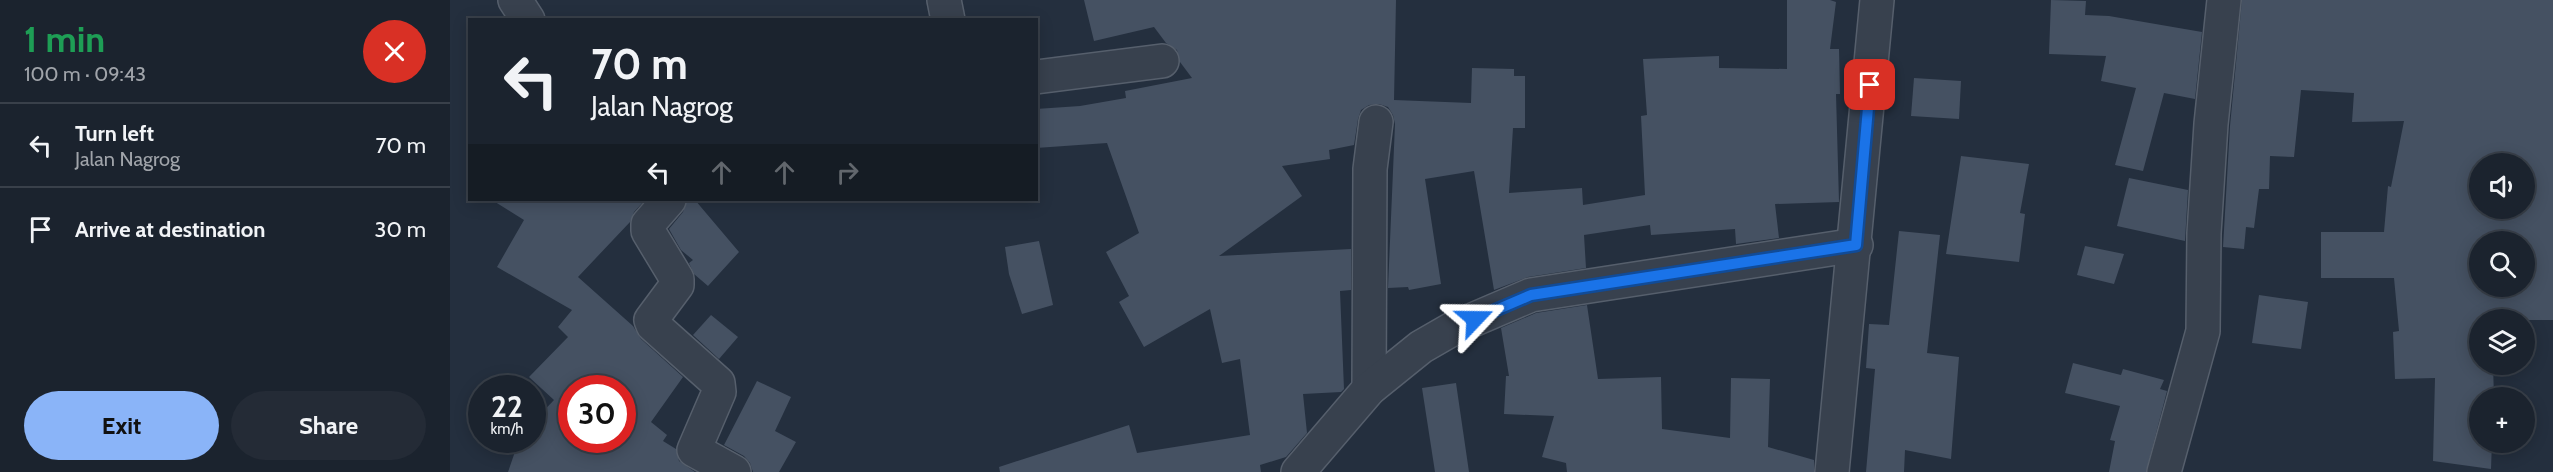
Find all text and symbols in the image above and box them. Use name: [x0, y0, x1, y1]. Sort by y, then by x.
text: 1 min: [24, 17, 105, 61]
button: close: [363, 20, 426, 83]
text: 70 m: [591, 38, 688, 90]
icon: left: [492, 42, 570, 120]
pin: [1844, 59, 1895, 110]
text: 100 m · 09:43: [24, 62, 146, 86]
icon: arrive: [1853, 68, 1886, 101]
text: Jalan Nagrog: [591, 90, 733, 123]
text: Turn left: [75, 120, 154, 147]
icon: left: [24, 129, 57, 162]
text: 70 m: [376, 132, 426, 159]
text: Jalan Nagrog: [75, 147, 180, 171]
map controls: [2469, 153, 2535, 453]
button: sound: [2469, 153, 2535, 219]
icon: left: [642, 156, 675, 189]
icon: ahead: [705, 156, 738, 189]
icon: ahead: [768, 156, 801, 189]
icon: right: [831, 156, 864, 189]
icon: arrive: [24, 213, 57, 246]
text: Arrive at destination: [75, 216, 265, 243]
text: 30 m: [374, 216, 426, 243]
button: search: [2469, 231, 2535, 297]
position arrow: [1443, 287, 1507, 351]
button: layers: [2469, 309, 2535, 375]
speed limit sign: 30: [558, 375, 636, 453]
button: +: [2469, 387, 2535, 453]
text: 22: [491, 388, 523, 425]
button: Exit: [24, 391, 219, 460]
button: Share: [231, 391, 426, 460]
text: km/h: [491, 420, 523, 438]

